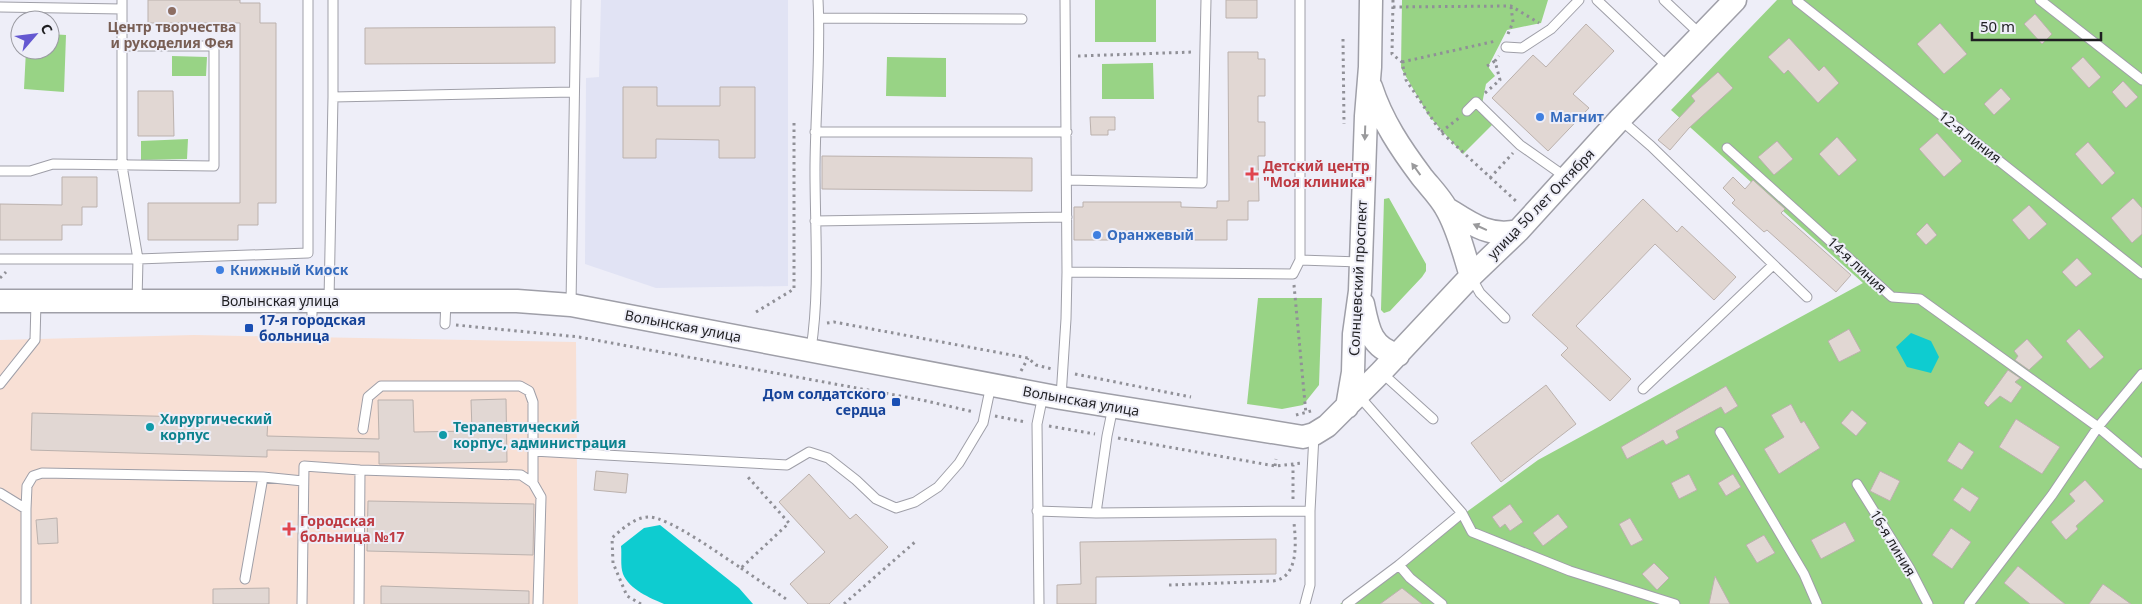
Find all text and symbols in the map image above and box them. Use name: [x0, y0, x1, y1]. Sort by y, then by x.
marker: Центр творчества и рукоделия Фея: [166, 5, 178, 17]
north arrow: [10, 10, 60, 60]
scale bar: [1972, 10, 2101, 42]
text: 50 m: [1980, 16, 2015, 36]
place label: Центр творчества и рукоделия Фея: [108, 17, 236, 52]
text: С: [36, 20, 57, 37]
street label: 12-я линия: [1935, 106, 2006, 167]
place label: Магнит: [1550, 107, 1604, 126]
marker: Магнит: [1534, 111, 1546, 123]
one-way arrow: [1361, 125, 1369, 141]
street label: улица 50 лет Октября: [1483, 144, 1598, 263]
place label: Детский центр "Моя клиника": [1263, 156, 1372, 191]
one-way arrow: [1411, 162, 1421, 176]
marker: Детский центр "Моя клиника": [1245, 167, 1259, 181]
street label: Солнцевский проспект: [1344, 199, 1371, 356]
one-way arrow: [1473, 223, 1487, 231]
place label: Оранжевый: [1107, 225, 1194, 244]
marker: Оранжевый: [1091, 229, 1103, 241]
street label: 14-я линия: [1824, 232, 1891, 297]
place label: Книжный Киоск: [230, 260, 349, 279]
marker: Книжный Киоск: [214, 264, 226, 276]
street label: Волынская улица: [221, 291, 339, 310]
street label: Волынская улица: [623, 305, 743, 346]
place label: 17-я городская больница: [259, 310, 366, 345]
marker: 17-я городская больница: [243, 322, 255, 334]
street label: Волынская улица: [1021, 381, 1141, 420]
place label: Дом солдатского сердца: [763, 384, 886, 419]
marker: Дом солдатского сердца: [890, 396, 902, 408]
place label: Хирургический корпус: [160, 409, 272, 444]
place label: Терапевтический корпус, администрация: [453, 417, 626, 452]
marker: Хирургический корпус: [144, 421, 156, 433]
marker: Терапевтический корпус, администрация: [437, 429, 449, 441]
street label: 16-я линия: [1866, 506, 1921, 580]
place label: Городская больница №17: [300, 511, 405, 546]
marker: Городская больница №17: [282, 522, 296, 536]

